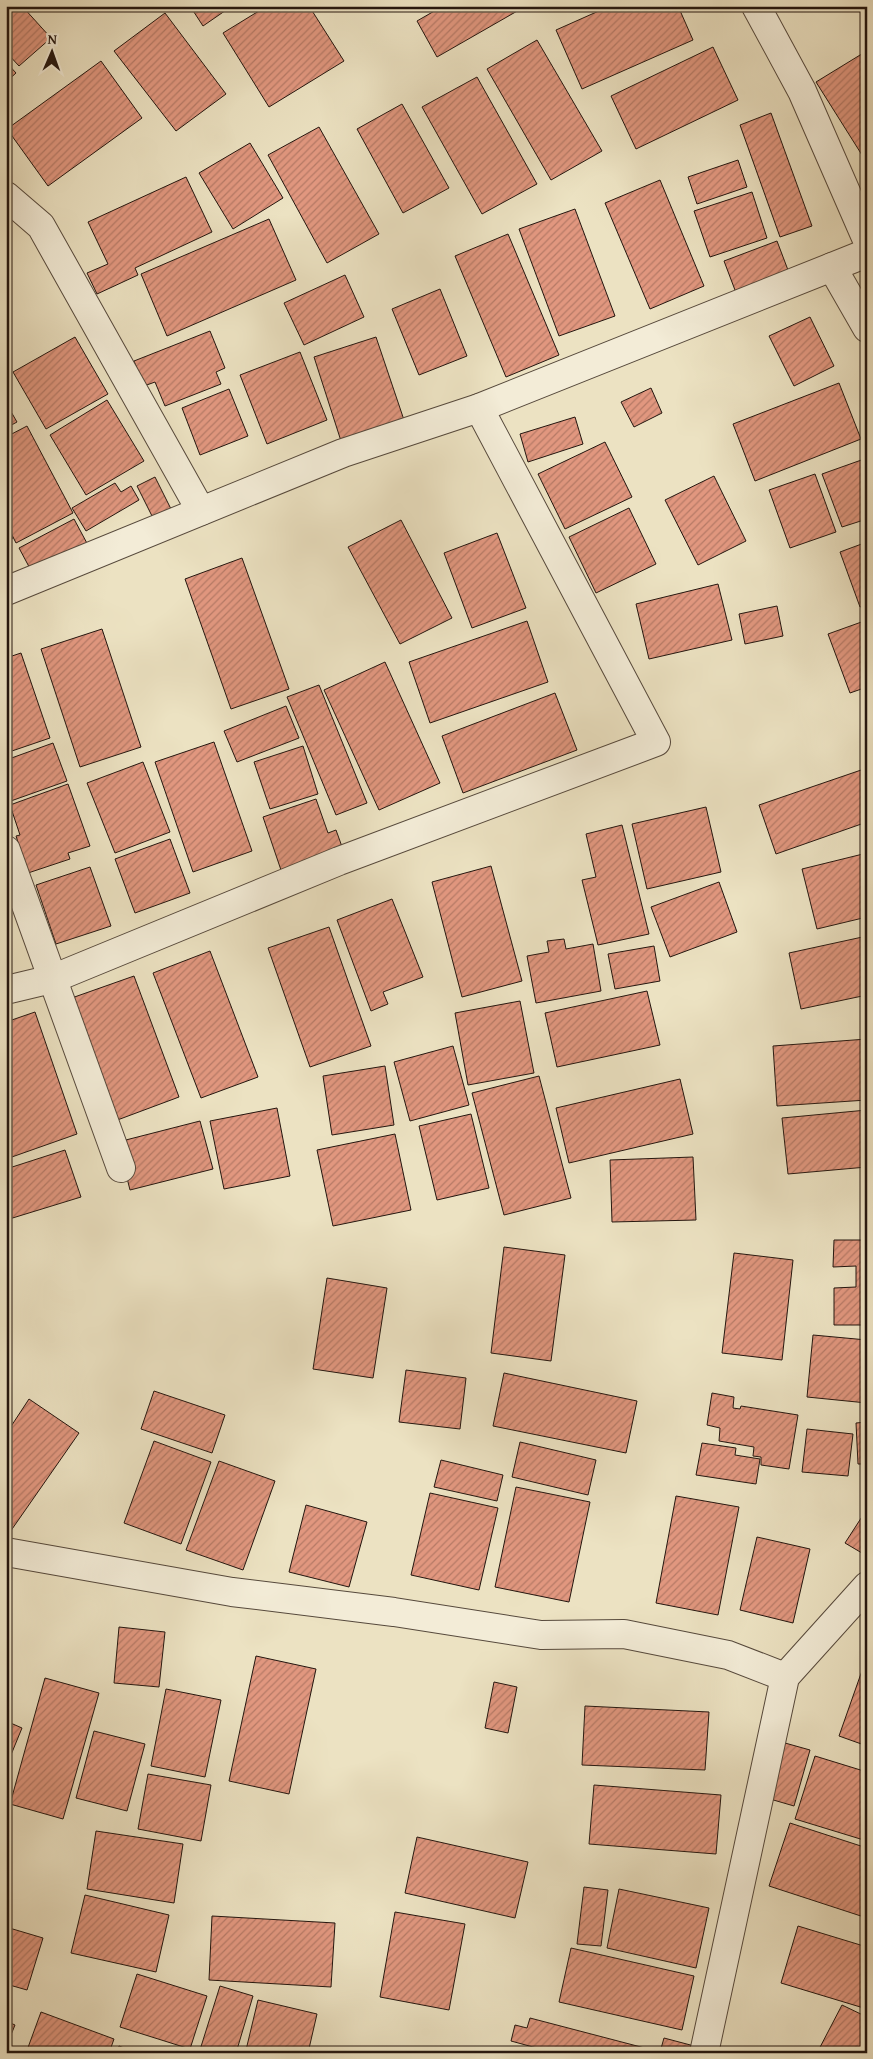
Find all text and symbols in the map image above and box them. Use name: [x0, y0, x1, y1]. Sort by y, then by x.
north arrow: [28, 28, 78, 78]
text: N: [47, 29, 58, 49]

